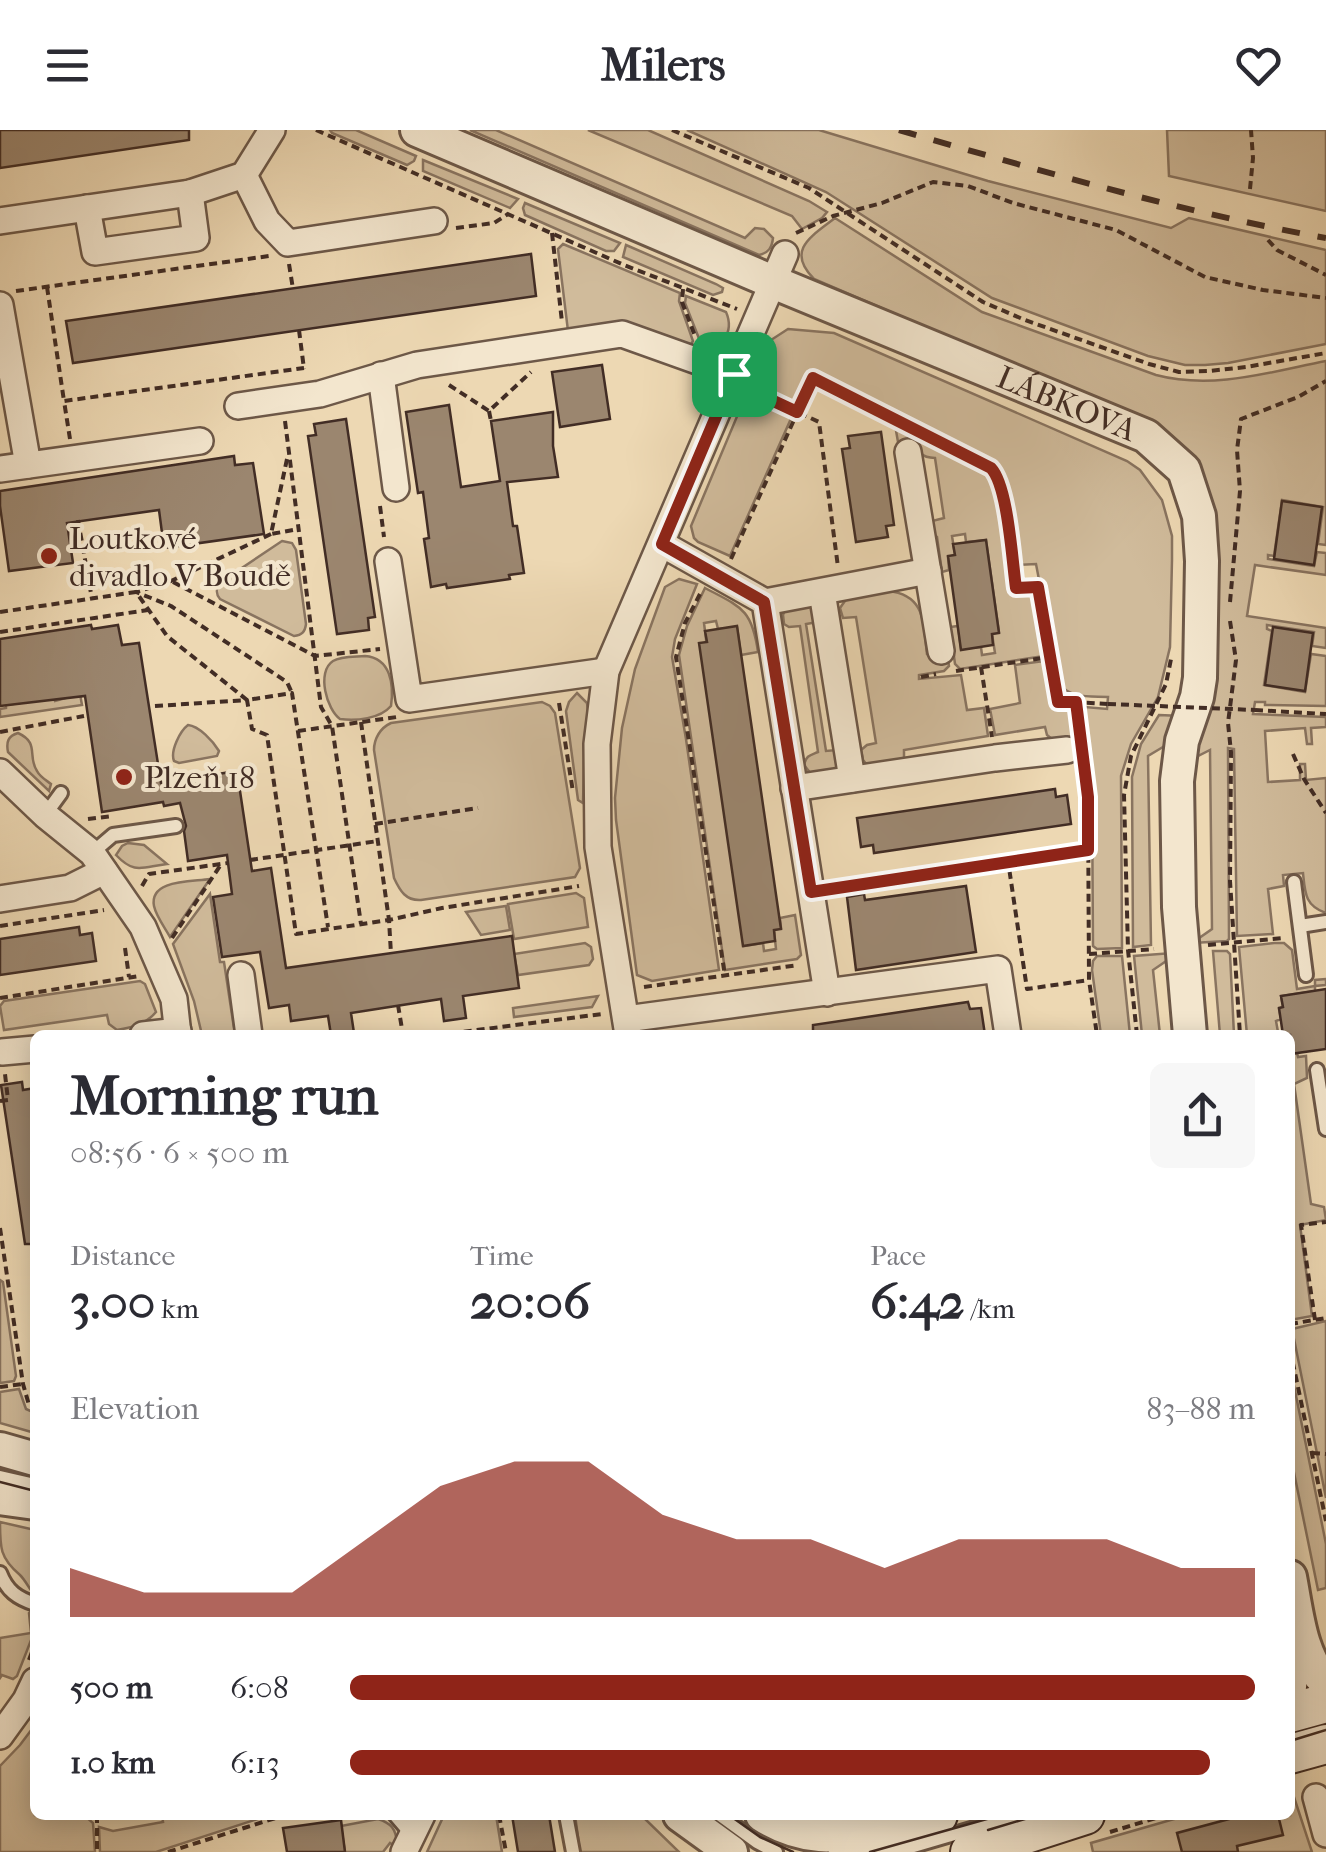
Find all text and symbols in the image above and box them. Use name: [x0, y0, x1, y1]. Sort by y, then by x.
icon: menu: [40, 38, 95, 93]
icon: heart: [1231, 38, 1286, 93]
text: Milers: [601, 39, 725, 92]
pin: [692, 332, 777, 417]
icon: arrive: [707, 347, 762, 402]
street label: LÁBKOVA: [992, 358, 1142, 449]
place label: Loutkové divadlo V Boudě: [69, 520, 291, 594]
marker: Loutkové divadlo V Boudě: [38, 545, 60, 567]
place label: Plzeň 18: [144, 759, 255, 796]
marker: Plzeň 18: [113, 766, 135, 788]
button: share: [1150, 1063, 1255, 1168]
text: Morning run: [70, 1064, 378, 1128]
text: 08:56 · 6 × 500 m: [70, 1134, 289, 1171]
text: Distance: [70, 1239, 175, 1272]
text: Time: [470, 1239, 534, 1272]
text: Pace: [870, 1239, 926, 1272]
text: 3.00: [70, 1272, 155, 1331]
text: 20:06: [470, 1272, 590, 1331]
text: 6:42: [870, 1272, 964, 1331]
text: km: [155, 1292, 199, 1325]
text: /km: [964, 1292, 1015, 1325]
text: Elevation: [70, 1390, 199, 1427]
text: 83–88 m: [1146, 1390, 1255, 1427]
text: 500 m: [70, 1669, 153, 1706]
text: 6:08: [230, 1669, 289, 1706]
text: 1.0 km: [70, 1744, 155, 1781]
text: 6:13: [230, 1744, 280, 1781]

